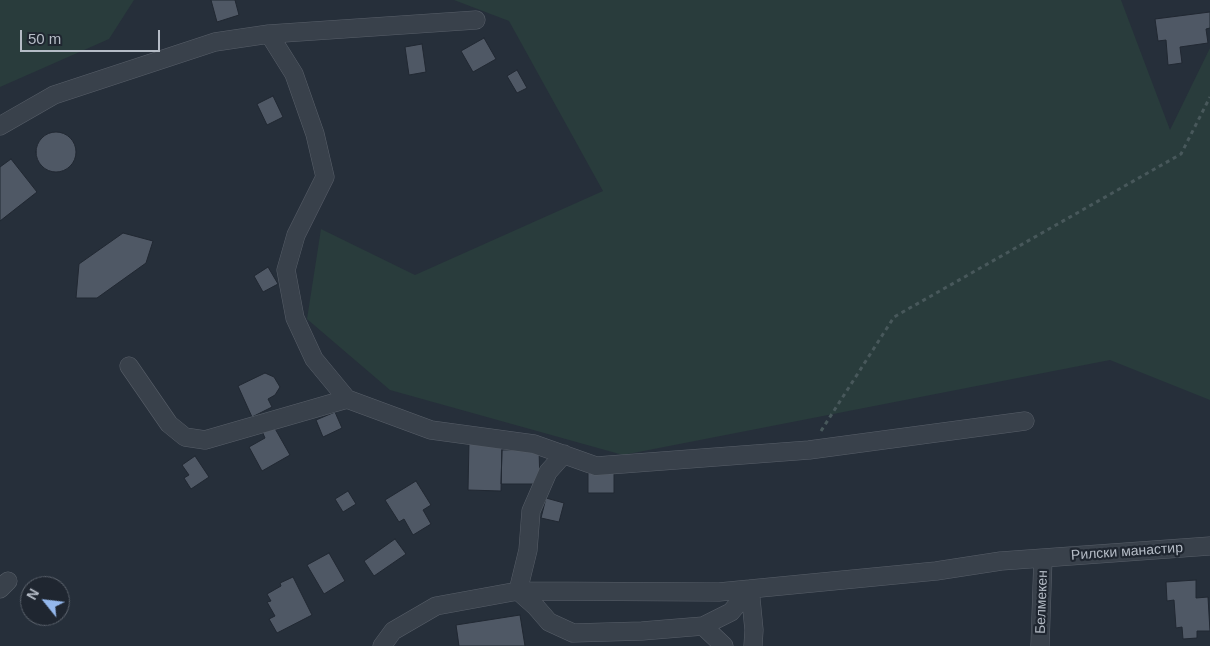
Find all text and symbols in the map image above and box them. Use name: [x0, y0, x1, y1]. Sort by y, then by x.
scale bar: [22, 20, 162, 52]
text: 50 m: [28, 30, 61, 47]
street label: Рилски манастир: [1070, 540, 1184, 564]
street label: Белмекен: [1032, 570, 1052, 634]
north arrow: [20, 576, 70, 626]
text: N: [23, 586, 42, 603]

